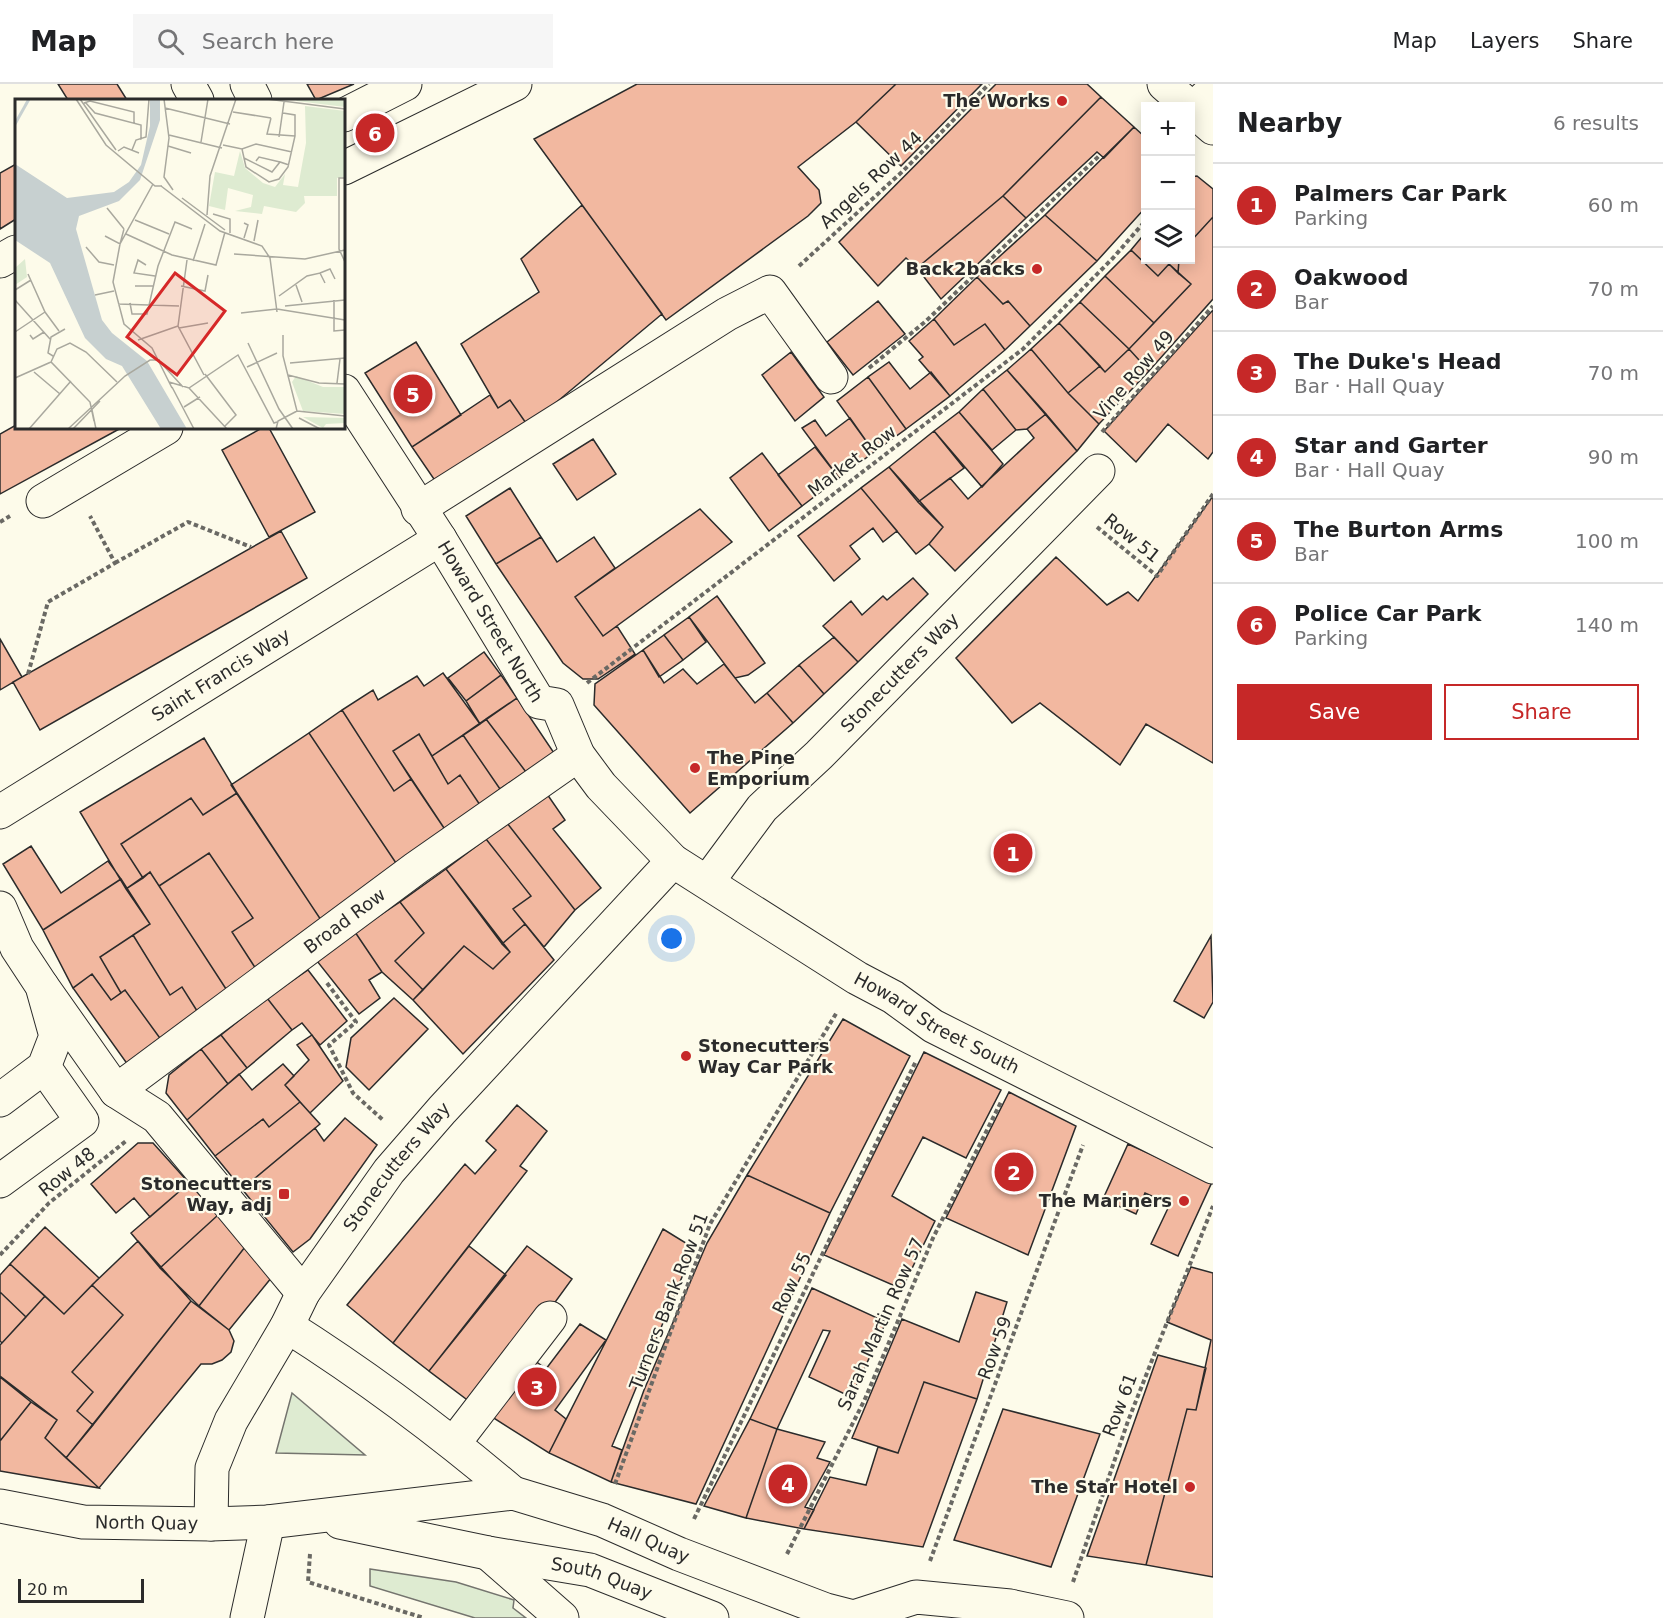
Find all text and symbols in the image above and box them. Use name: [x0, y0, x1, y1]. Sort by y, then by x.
search box: [133, 14, 553, 68]
text: Map: [30, 25, 97, 58]
icon: search: [154, 25, 187, 58]
text: Search here: [202, 29, 334, 54]
text: Map: [1393, 29, 1437, 53]
text: Layers: [1470, 29, 1539, 53]
text: Share: [1572, 29, 1633, 53]
place label: The Works: [943, 90, 1050, 111]
marker: The Works: [1055, 94, 1069, 108]
inset map: [15, 99, 345, 429]
map controls: [1141, 102, 1195, 264]
button: +: [1141, 102, 1195, 156]
text: Nearby: [1237, 108, 1342, 138]
pin: 6: [356, 110, 394, 156]
text: 6 results: [1553, 111, 1639, 135]
street label: Angels Row 44: [815, 127, 926, 232]
button: −: [1141, 156, 1195, 210]
text: Palmers Car Park: [1294, 181, 1507, 206]
text: 1: [1250, 193, 1263, 217]
text: 60 m: [1588, 193, 1639, 217]
text: Parking: [1294, 206, 1368, 230]
button: layers: [1141, 210, 1195, 264]
place label: Back2backs: [906, 258, 1025, 279]
marker: Back2backs: [1030, 262, 1044, 276]
text: Oakwood: [1294, 265, 1408, 290]
text: 2: [1250, 277, 1263, 301]
text: 70 m: [1588, 277, 1639, 301]
text: Bar: [1294, 290, 1328, 314]
street label: Vine Row 49: [1089, 326, 1178, 424]
text: The Duke's Head: [1294, 349, 1502, 374]
text: 3: [1250, 361, 1263, 385]
text: 70 m: [1588, 361, 1639, 385]
pin: 5: [394, 372, 432, 416]
text: Bar · Hall Quay: [1294, 374, 1445, 398]
street label: Market Row: [803, 421, 900, 501]
text: Star and Garter: [1294, 433, 1488, 458]
text: 4: [1250, 445, 1263, 469]
text: 90 m: [1588, 445, 1639, 469]
text: Bar · Hall Quay: [1294, 458, 1445, 482]
street label: Row 51: [1100, 509, 1165, 567]
text: The Burton Arms: [1294, 517, 1503, 542]
text: 5: [1250, 529, 1263, 553]
text: 100 m: [1575, 529, 1639, 553]
street label: Howard Street North: [433, 537, 548, 706]
text: Bar: [1294, 542, 1328, 566]
text: Police Car Park: [1294, 601, 1481, 626]
street label: Stonecutters Way: [836, 608, 963, 737]
text: 6: [1250, 613, 1263, 637]
text: 140 m: [1575, 613, 1639, 637]
street label: Saint Francis Way: [148, 623, 294, 725]
text: Parking: [1294, 626, 1368, 650]
button: Save: [1237, 684, 1432, 740]
button: Share: [1444, 684, 1639, 740]
place label: The Pine Emporium: [707, 747, 810, 789]
marker: The Pine Emporium: [688, 761, 702, 775]
pin: 1: [994, 830, 1032, 876]
street label: Broad Row: [300, 883, 389, 958]
your location: [657, 924, 686, 953]
street label: Howard Street South: [851, 967, 1023, 1078]
place label: Stonecutters Way Car Park: [698, 1035, 834, 1077]
marker: Stonecutters Way Car Park: [679, 1049, 693, 1063]
street label: Stonecutters Way: [339, 1097, 454, 1235]
street label: Row 48: [34, 1143, 99, 1201]
pin: 2: [994, 1150, 1034, 1194]
place label: Stonecutters Way, adj: [141, 1173, 272, 1215]
marker: Stonecutters Way, adj: [277, 1187, 291, 1201]
place label: The Mariners: [1039, 1190, 1172, 1211]
marker: The Mariners: [1177, 1194, 1191, 1208]
street label: Turners Bank Row 51: [625, 1209, 712, 1394]
street label: Sarah Martin Row 57: [833, 1234, 928, 1414]
street label: Row 55: [768, 1248, 815, 1317]
street label: Row 59: [973, 1313, 1016, 1382]
pin: 3: [518, 1364, 556, 1410]
street label: Row 61: [1098, 1370, 1141, 1439]
pin: 4: [768, 1462, 808, 1506]
place label: The Star Hotel: [1031, 1476, 1178, 1497]
marker: The Star Hotel: [1183, 1480, 1197, 1494]
street label: North Quay: [95, 1511, 199, 1534]
street label: Hall Quay: [604, 1513, 693, 1567]
street label: South Quay: [550, 1553, 656, 1604]
scale bar: [18, 1576, 144, 1604]
text: 20 m: [27, 1580, 68, 1599]

